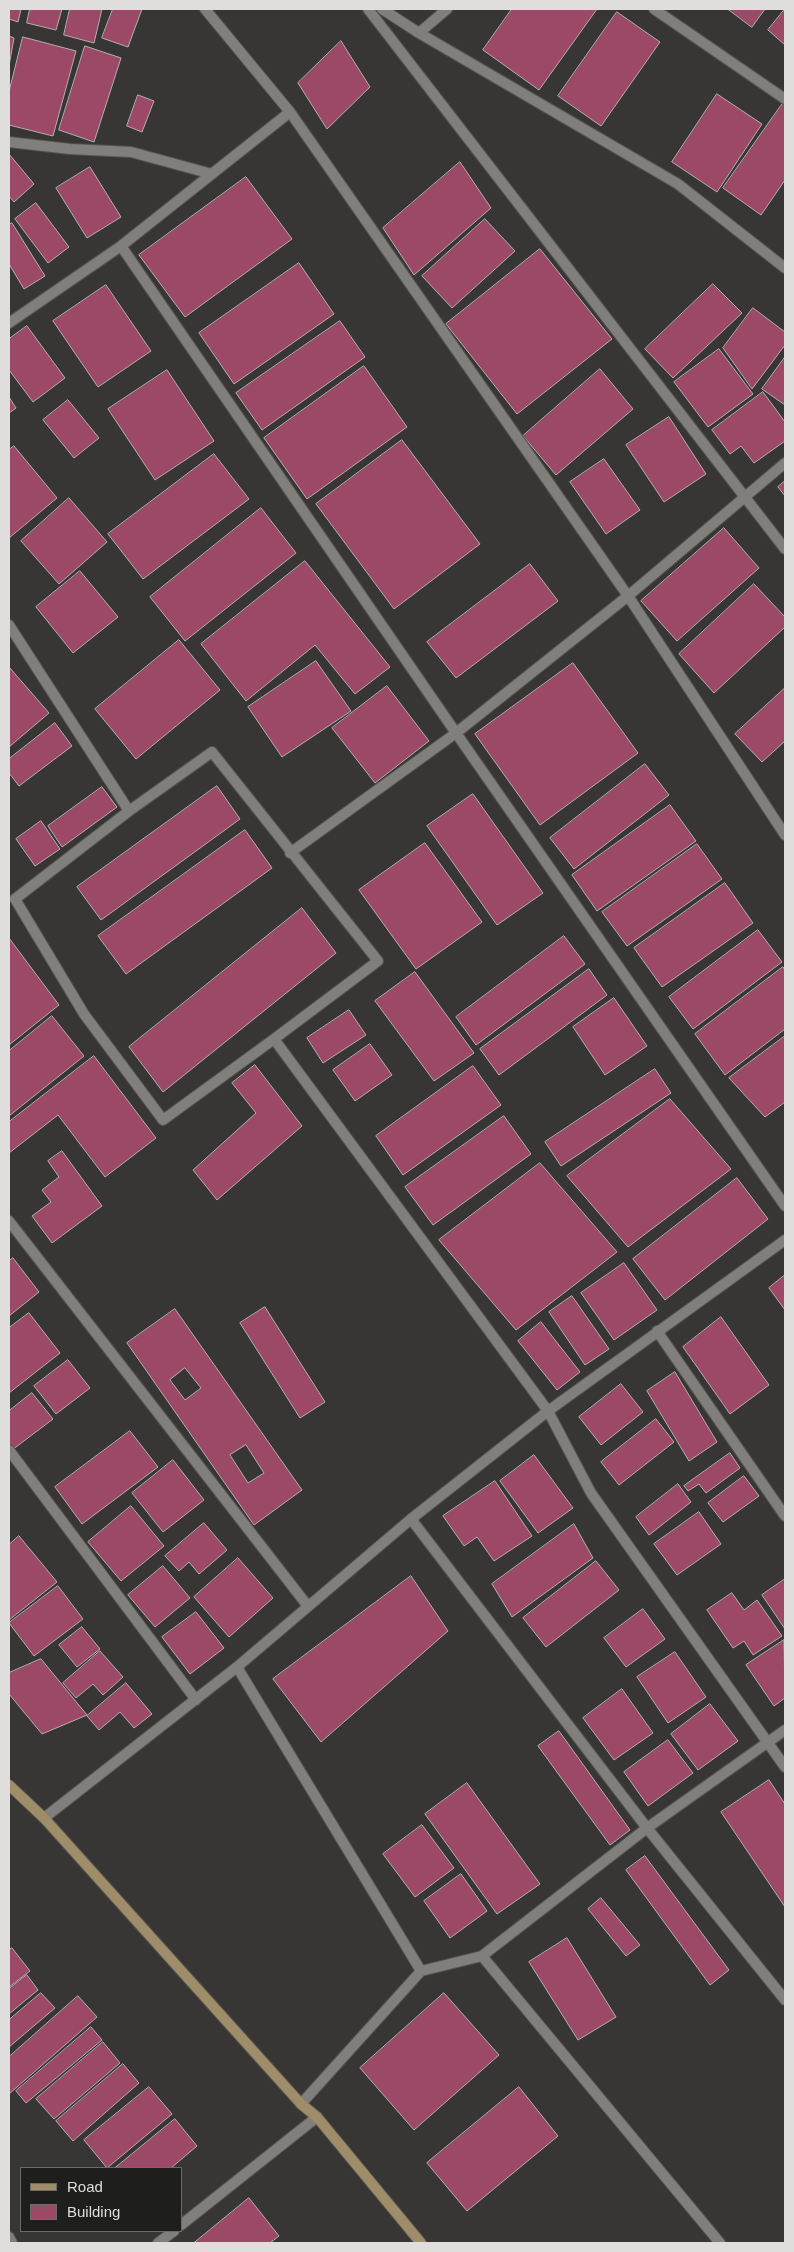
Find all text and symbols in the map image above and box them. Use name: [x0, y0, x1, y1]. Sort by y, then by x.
legend: [20, 2167, 182, 2232]
text: Road: [67, 2178, 103, 2195]
text: Building: [67, 2203, 120, 2220]

